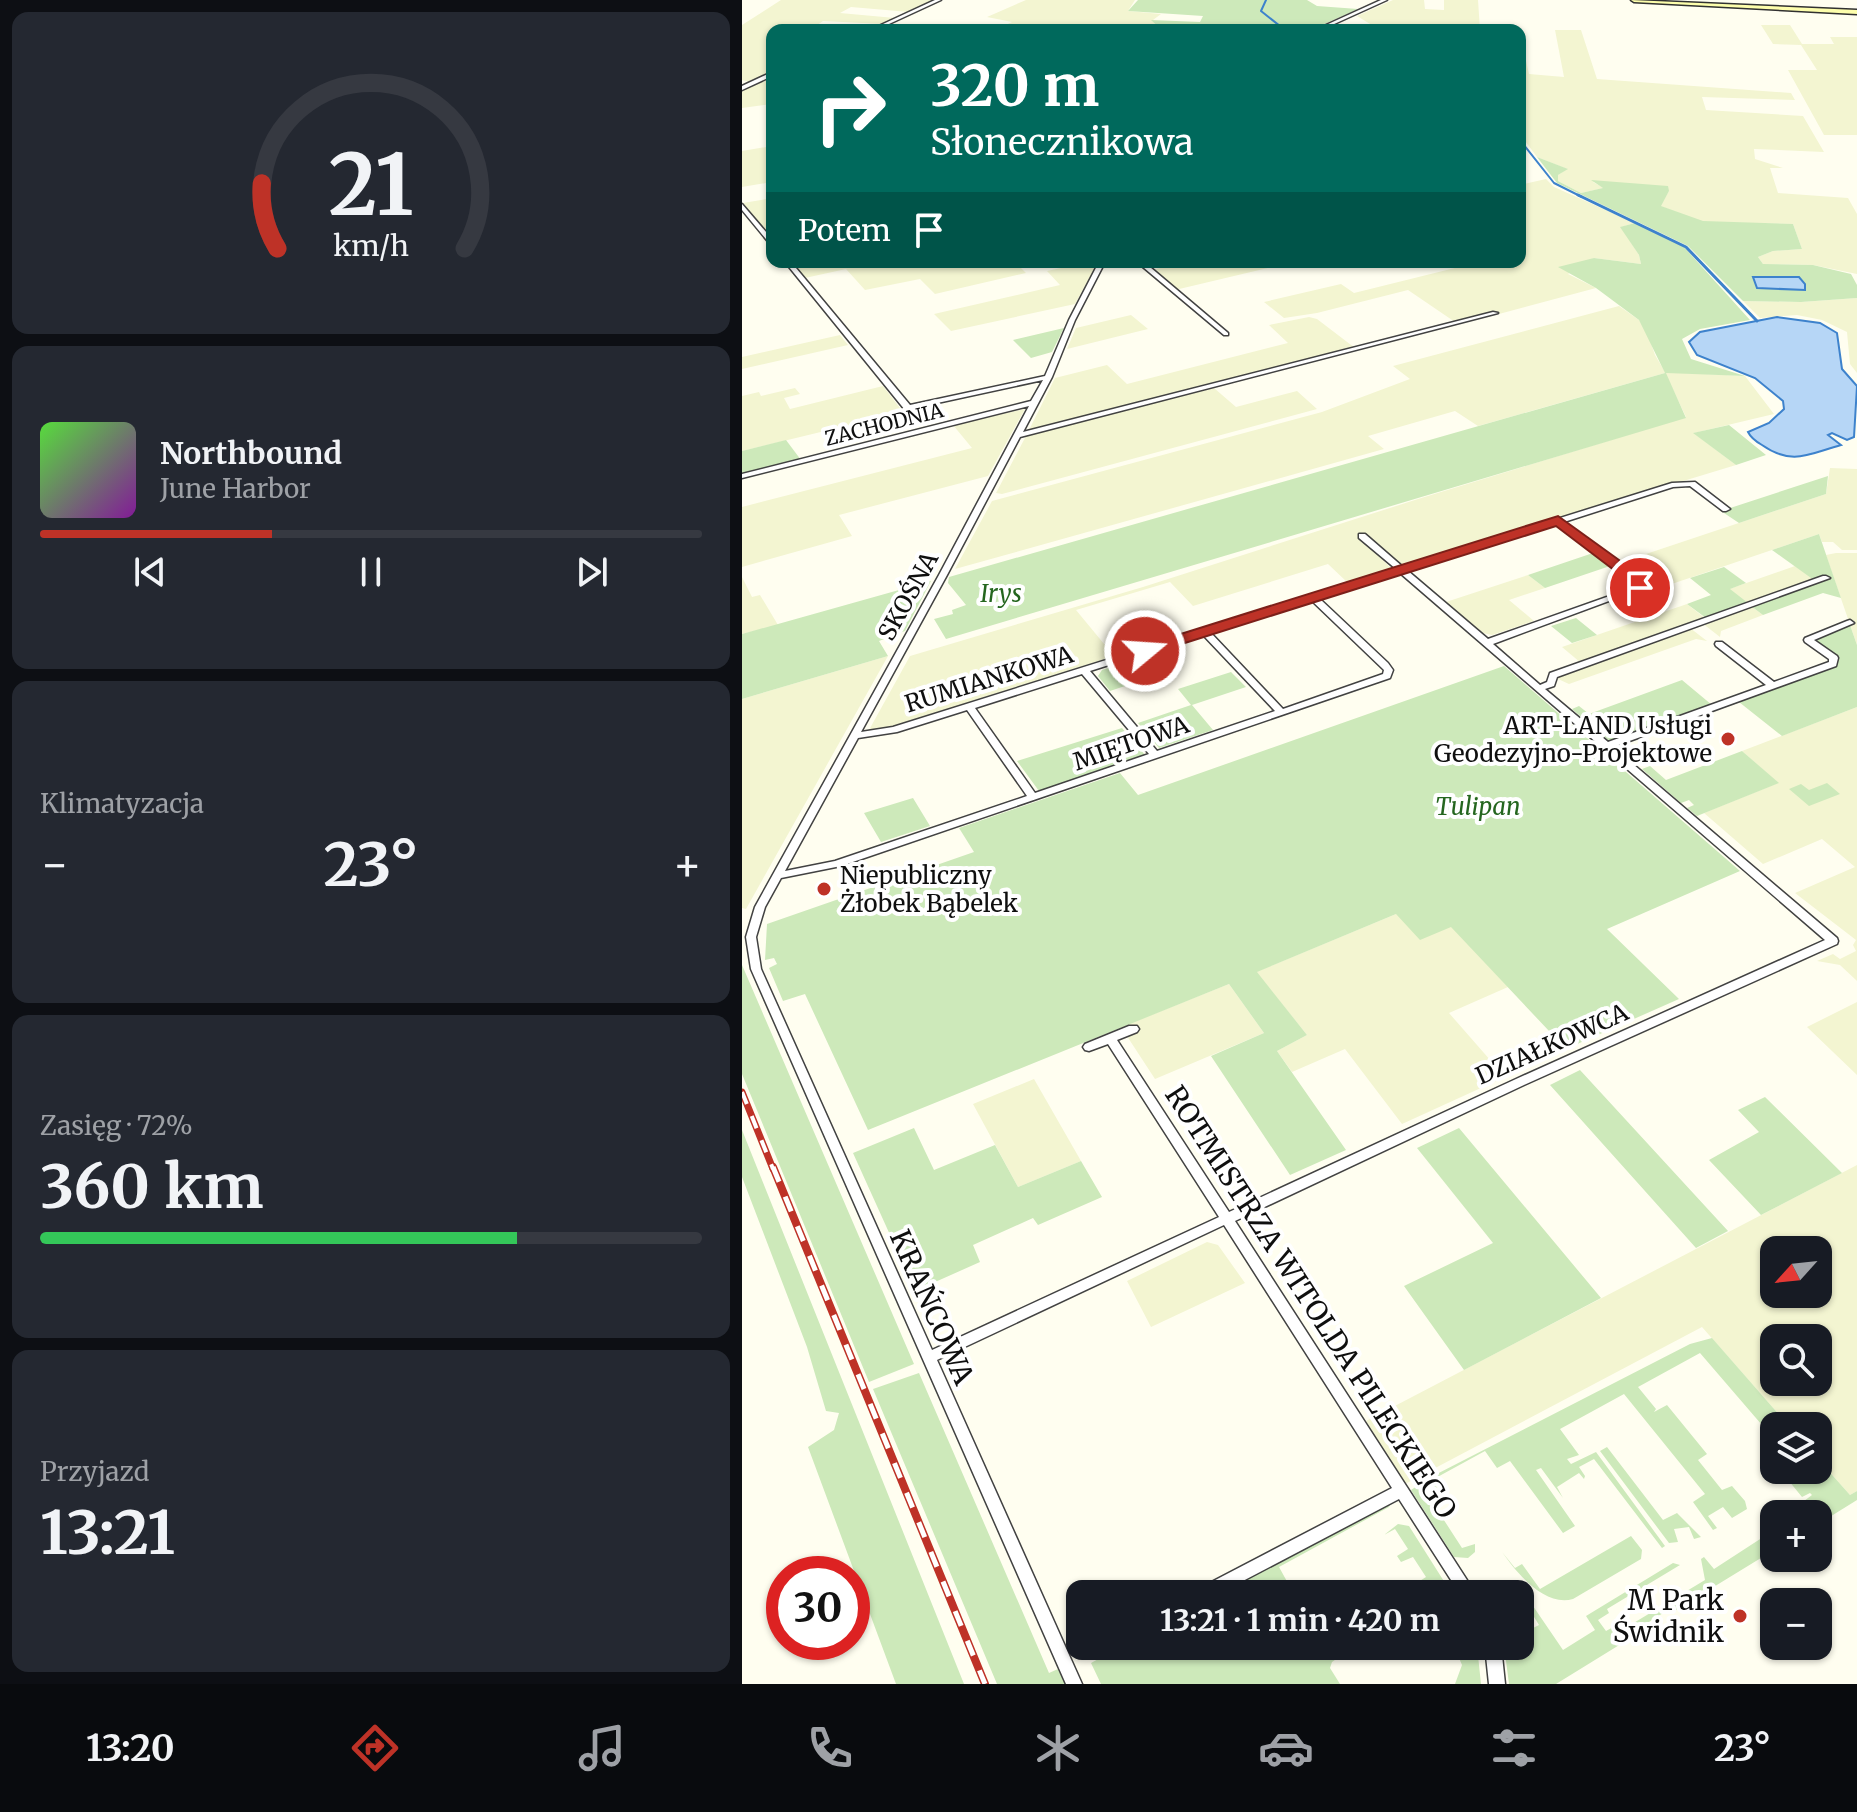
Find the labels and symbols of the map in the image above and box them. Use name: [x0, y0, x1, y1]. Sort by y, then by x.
street label: ZACHODNIA: [822, 397, 947, 451]
street label: SKOŚNA: [871, 545, 946, 646]
pin: [1606, 554, 1674, 622]
park label: Irys: [980, 578, 1022, 609]
position arrow: [1103, 609, 1187, 693]
street label: RUMIANKOWA: [901, 638, 1078, 719]
street label: MIĘTOWA: [1069, 708, 1194, 777]
place label: ART-LAND Usługi Geodezyjno-Projektowe: [1434, 710, 1712, 769]
marker: ART-LAND Usługi Geodezyjno-Projektowe: [1719, 730, 1737, 748]
park label: Tulipan: [1435, 791, 1521, 822]
place label: Niepubliczny Żłobek Bąbelek: [840, 860, 1019, 919]
marker: Niepubliczny Żłobek Bąbelek: [815, 880, 833, 898]
street label: DZIAŁKOWCA: [1471, 996, 1634, 1091]
street label: ROTMISTRZA WITOLDA PILECKIEGO: [1157, 1079, 1465, 1525]
street label: KRAŃCOWA: [882, 1224, 982, 1390]
north arrow: [1760, 1236, 1832, 1308]
speed limit sign: 30: [766, 1556, 870, 1660]
place label: M Park Świdnik: [1613, 1582, 1724, 1650]
marker: M Park Świdnik: [1731, 1607, 1749, 1625]

